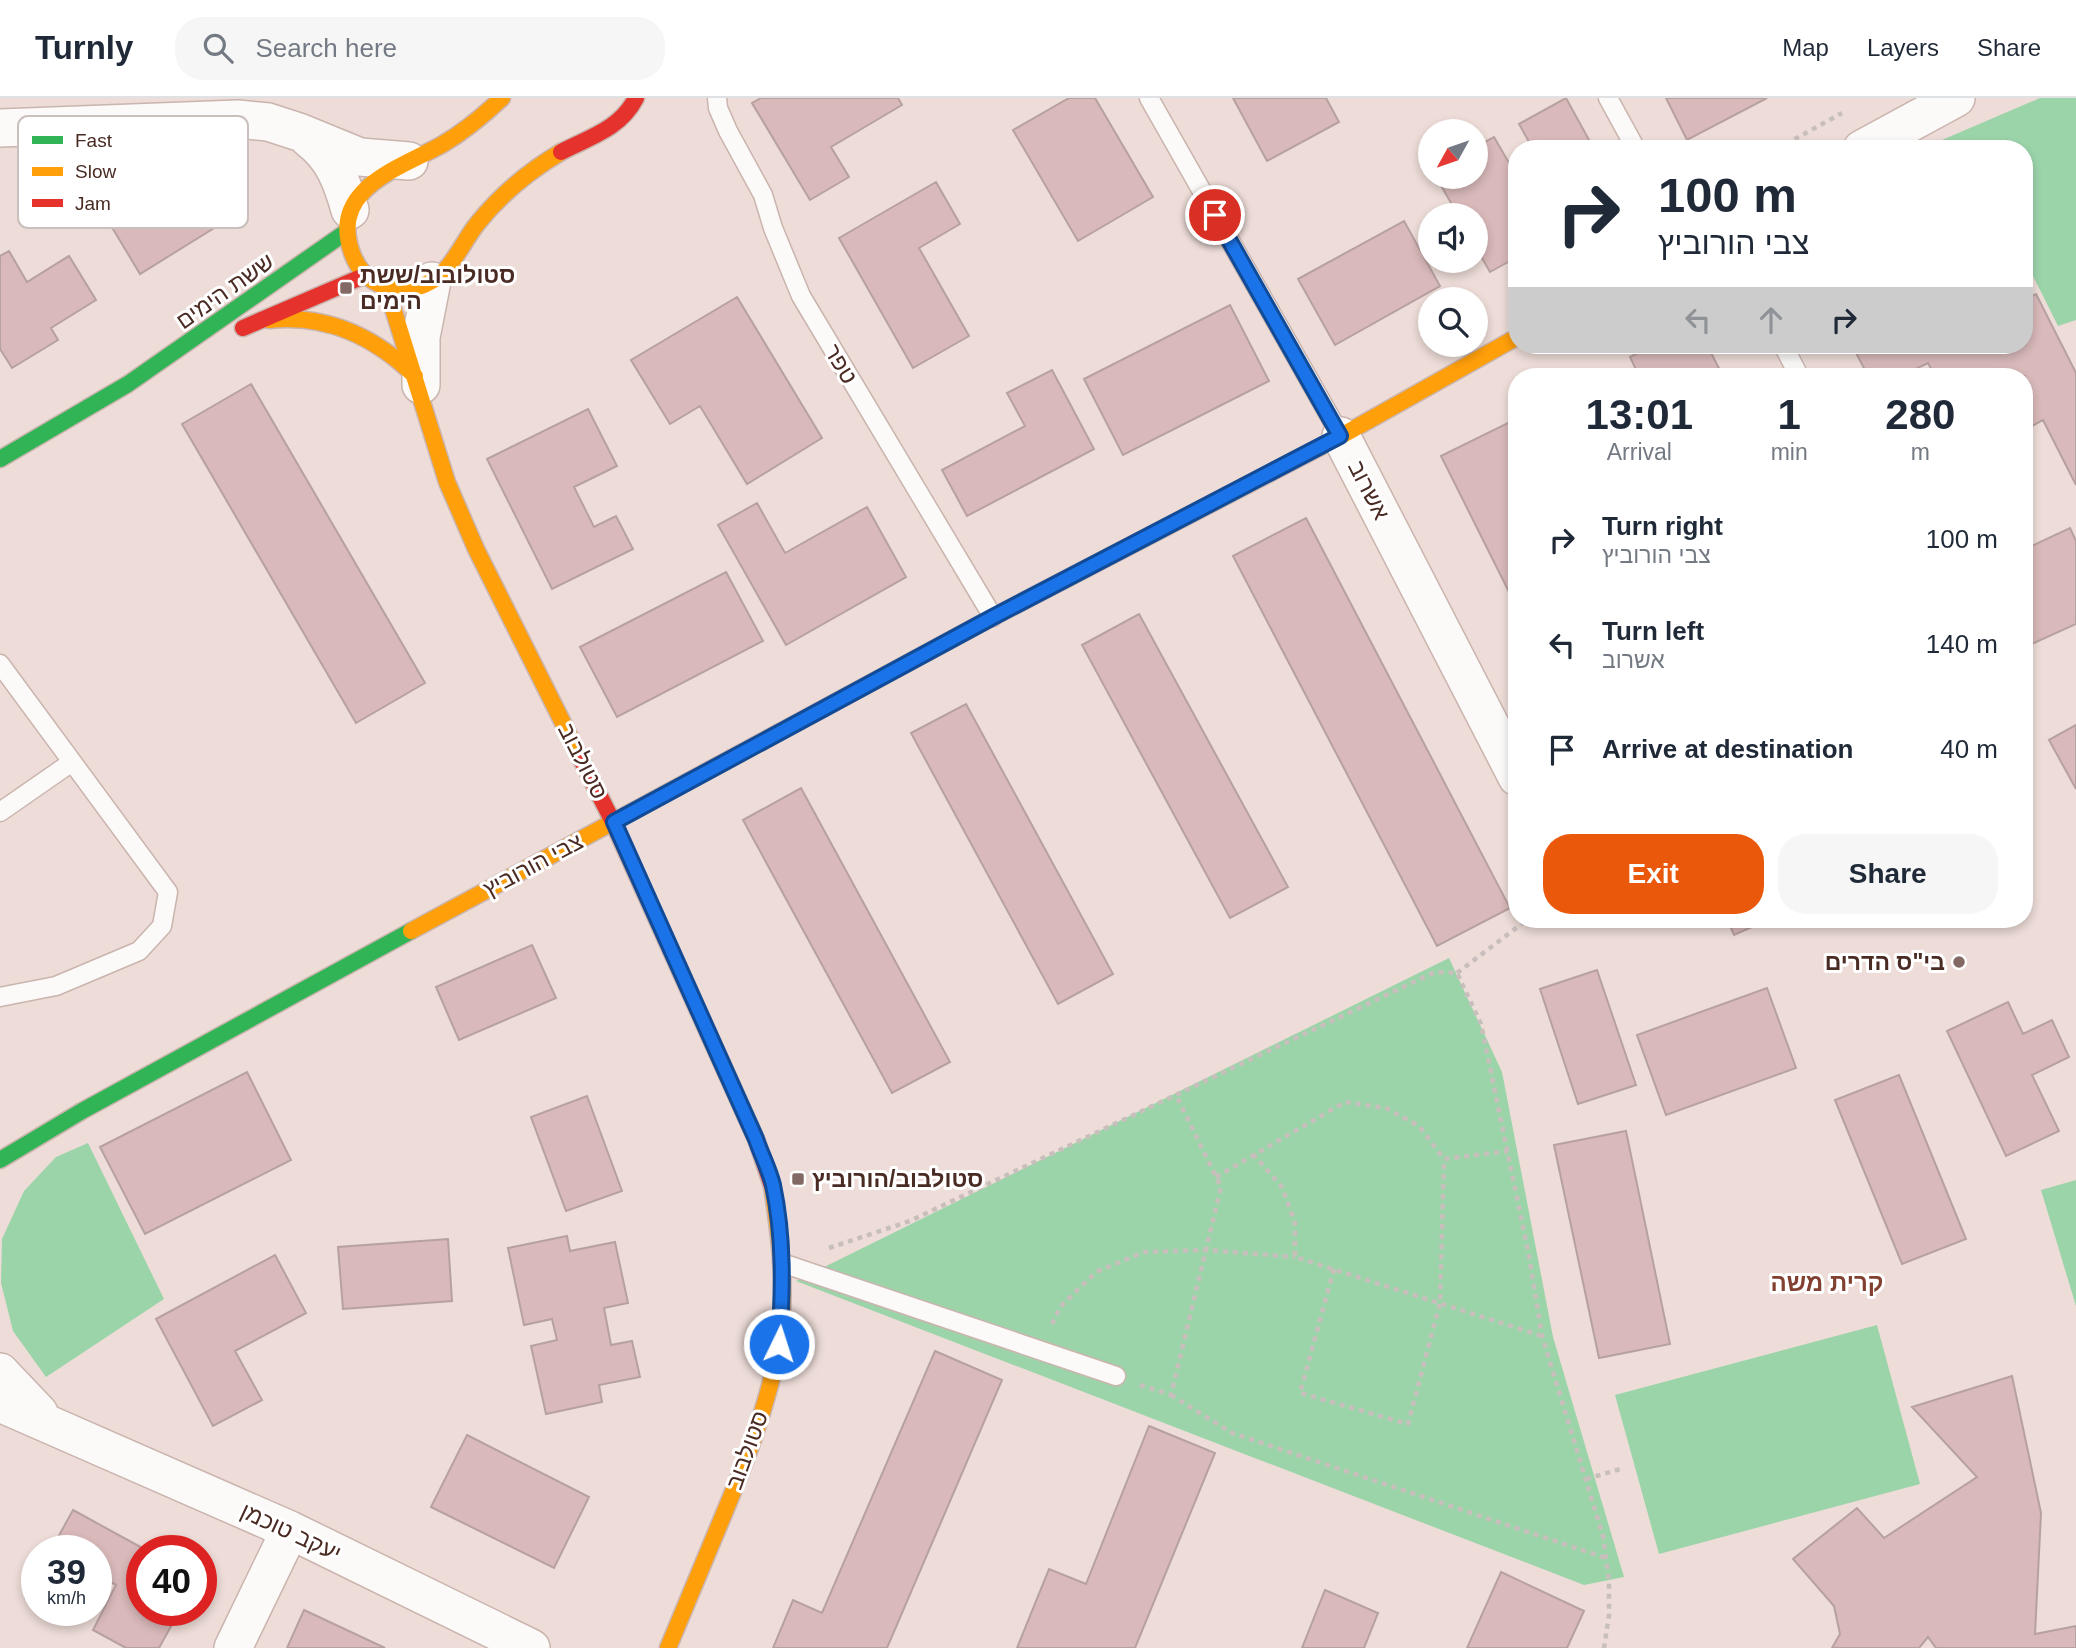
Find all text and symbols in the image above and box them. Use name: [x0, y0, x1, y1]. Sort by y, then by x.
search box: [175, 17, 665, 80]
text: Turnly: [35, 29, 133, 66]
icon: search: [199, 29, 237, 67]
text: Search here: [255, 33, 397, 63]
text: Map: [1782, 34, 1829, 61]
text: Layers: [1867, 34, 1939, 61]
text: Share: [1977, 34, 2041, 61]
legend: [18, 116, 248, 228]
north arrow: [1418, 119, 1488, 189]
map controls: [1418, 119, 1488, 357]
text: Fast: [75, 130, 113, 151]
text: Slow: [75, 161, 116, 182]
icon: right: [1543, 168, 1634, 259]
text: 100 m: [1658, 168, 1797, 222]
pin: [1185, 185, 1245, 245]
text: Jam: [75, 193, 111, 214]
icon: arrive: [1196, 196, 1234, 234]
button: sound: [1418, 203, 1488, 273]
text: צבי הורוביץ: [1658, 225, 1809, 261]
street label: ששת הימים: [171, 248, 279, 334]
place label: סטולובוב/ששת הימים: [360, 262, 515, 314]
marker: סטולובוב/ששת הימים: [338, 280, 354, 296]
button: search: [1418, 287, 1488, 357]
icon: left: [1679, 301, 1717, 339]
icon: ahead: [1752, 301, 1790, 339]
icon: right: [1825, 301, 1863, 339]
street label: טפר: [819, 340, 863, 388]
text: 13:01: [1586, 391, 1693, 438]
text: 1: [1777, 391, 1801, 438]
text: 280: [1885, 391, 1955, 438]
text: Arrival: [1607, 439, 1672, 465]
text: min: [1771, 439, 1808, 465]
text: m: [1911, 439, 1930, 465]
street label: אשרוב: [1343, 456, 1395, 524]
text: Turn right: [1602, 511, 1723, 541]
icon: right: [1543, 521, 1581, 559]
text: 100 m: [1926, 524, 1998, 554]
text: צבי הורוביץ: [1602, 542, 1711, 568]
text: Turn left: [1602, 616, 1704, 646]
icon: left: [1543, 626, 1581, 664]
text: 140 m: [1926, 629, 1998, 659]
text: אשרוב: [1602, 647, 1665, 673]
street label: סטולבוב: [553, 719, 613, 803]
icon: arrive: [1543, 731, 1581, 769]
text: Arrive at destination: [1602, 734, 1853, 764]
text: 40 m: [1940, 734, 1998, 764]
street label: צבי הורוביץ: [479, 828, 587, 902]
button: Exit: [1543, 834, 1764, 914]
button: Share: [1778, 834, 1998, 914]
place label: בי"ס הדרים: [1825, 949, 1945, 975]
marker: בי"ס הדרים: [1951, 954, 1967, 970]
place label: סטולבוב/הורוביץ: [812, 1166, 983, 1192]
marker: סטולבוב/הורוביץ: [790, 1171, 806, 1187]
district label: קרית משה: [1771, 1269, 1883, 1296]
position arrow: [742, 1307, 816, 1381]
street label: סטולבוב: [721, 1407, 773, 1493]
street label: יעקב טוכמן: [237, 1497, 345, 1567]
speed limit sign: 40: [126, 1535, 217, 1626]
text: 39: [47, 1552, 86, 1591]
text: km/h: [47, 1588, 86, 1608]

